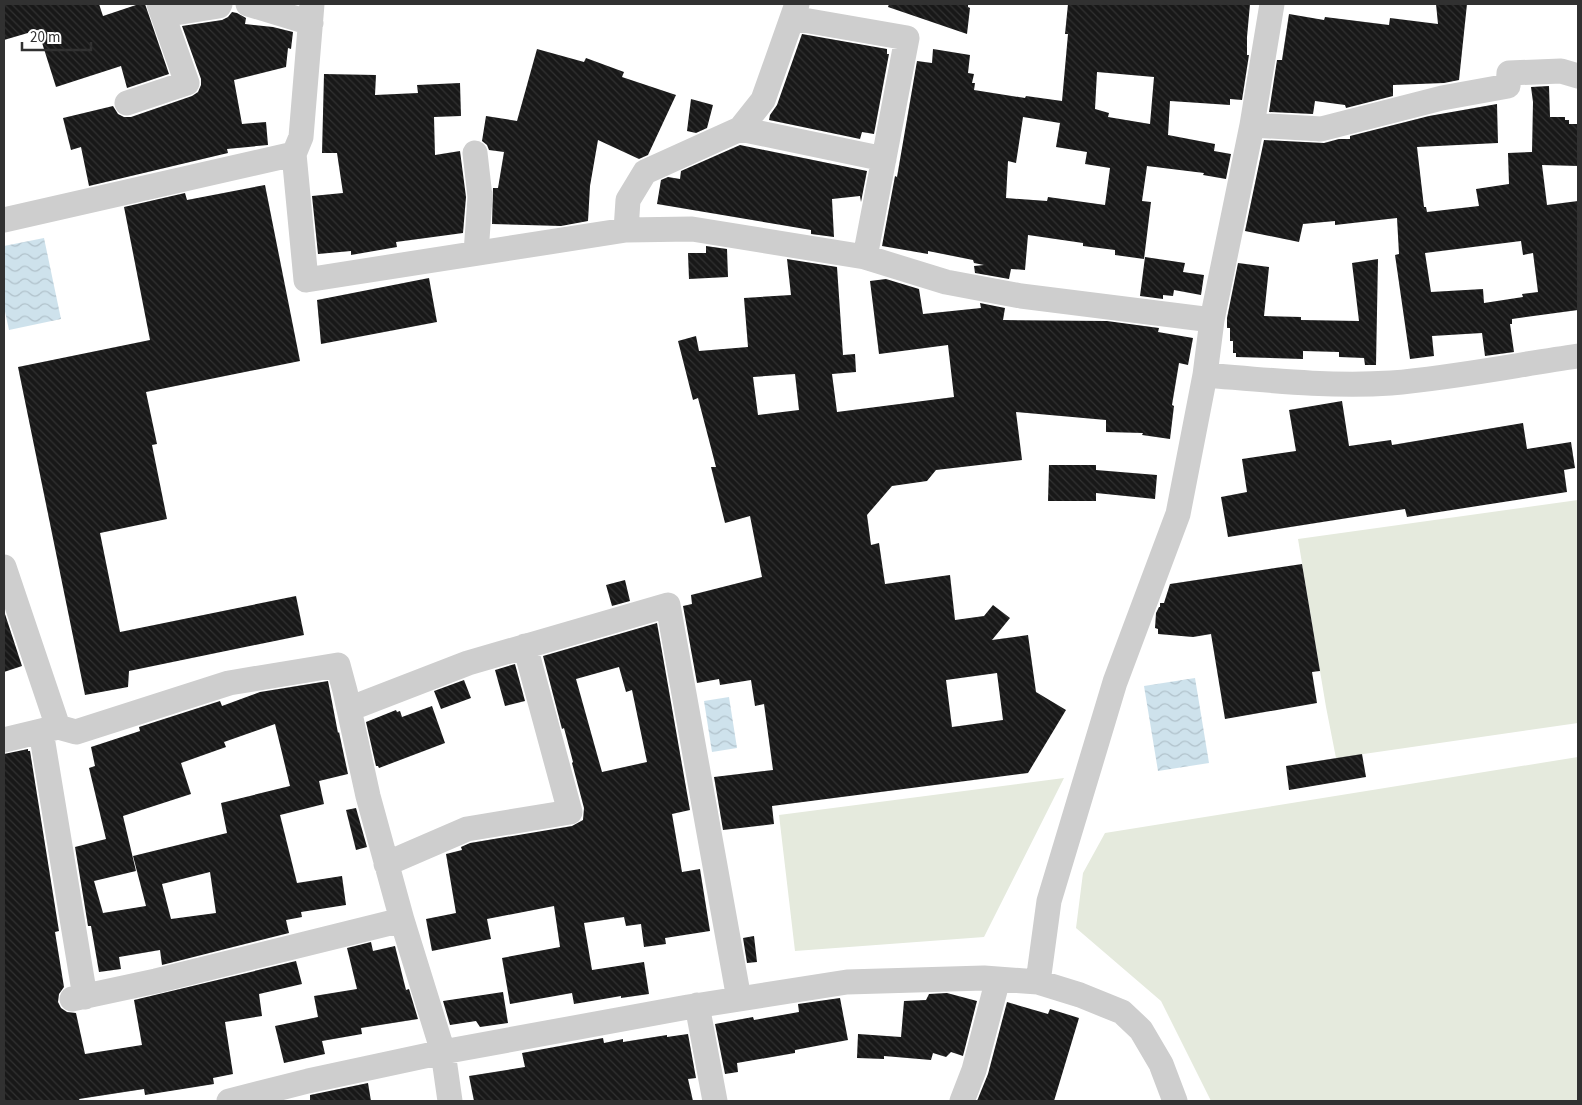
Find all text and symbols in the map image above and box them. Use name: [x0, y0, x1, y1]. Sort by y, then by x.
scale bar: [22, 20, 91, 52]
text: 20 m: [30, 27, 60, 48]

